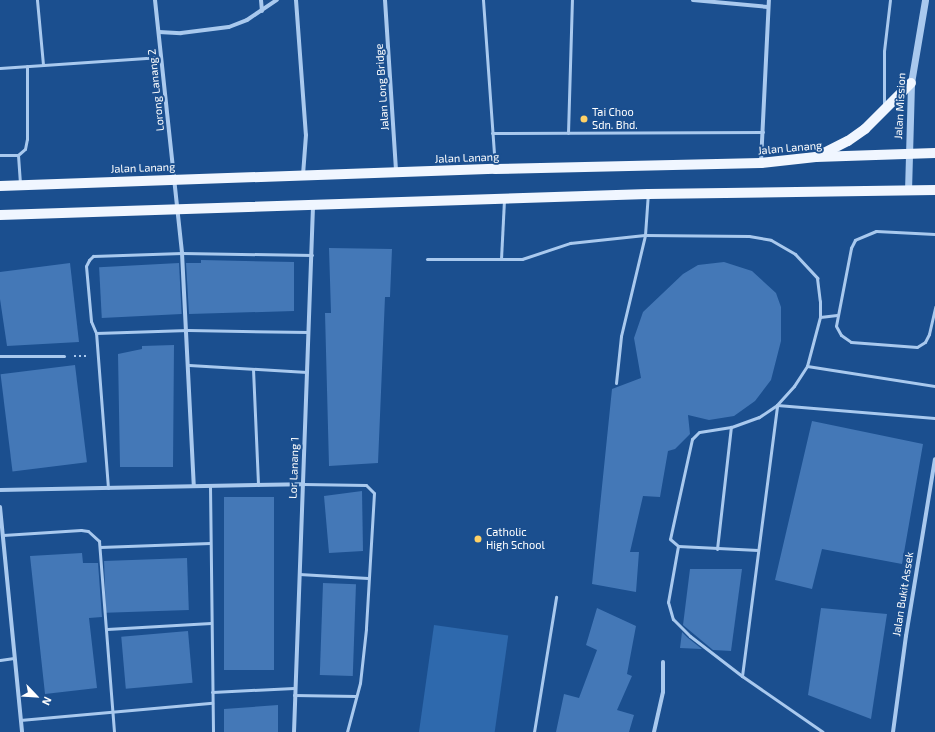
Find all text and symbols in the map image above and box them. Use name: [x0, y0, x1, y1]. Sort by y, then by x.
street label: Jalan Long Bridge: [372, 43, 392, 131]
street label: Lorong Lanang 2: [145, 48, 167, 132]
street label: Jalan Mission: [892, 72, 908, 140]
place label: Tai Choo Sdn. Bhd.: [592, 106, 638, 132]
marker: Tai Choo Sdn. Bhd.: [579, 114, 589, 124]
street label: Jalan Lanang: [757, 139, 823, 157]
street label: Jalan Lanang: [434, 150, 500, 166]
street label: Jalan Lanang: [110, 160, 176, 176]
street label: Lor Lanang 1: [286, 437, 302, 499]
place label: Catholic High School: [486, 526, 545, 552]
marker: Catholic High School: [473, 534, 483, 544]
street label: Jalan Bukit Assek: [890, 551, 916, 637]
north arrow: [16, 676, 56, 716]
text: N: [40, 695, 55, 708]

